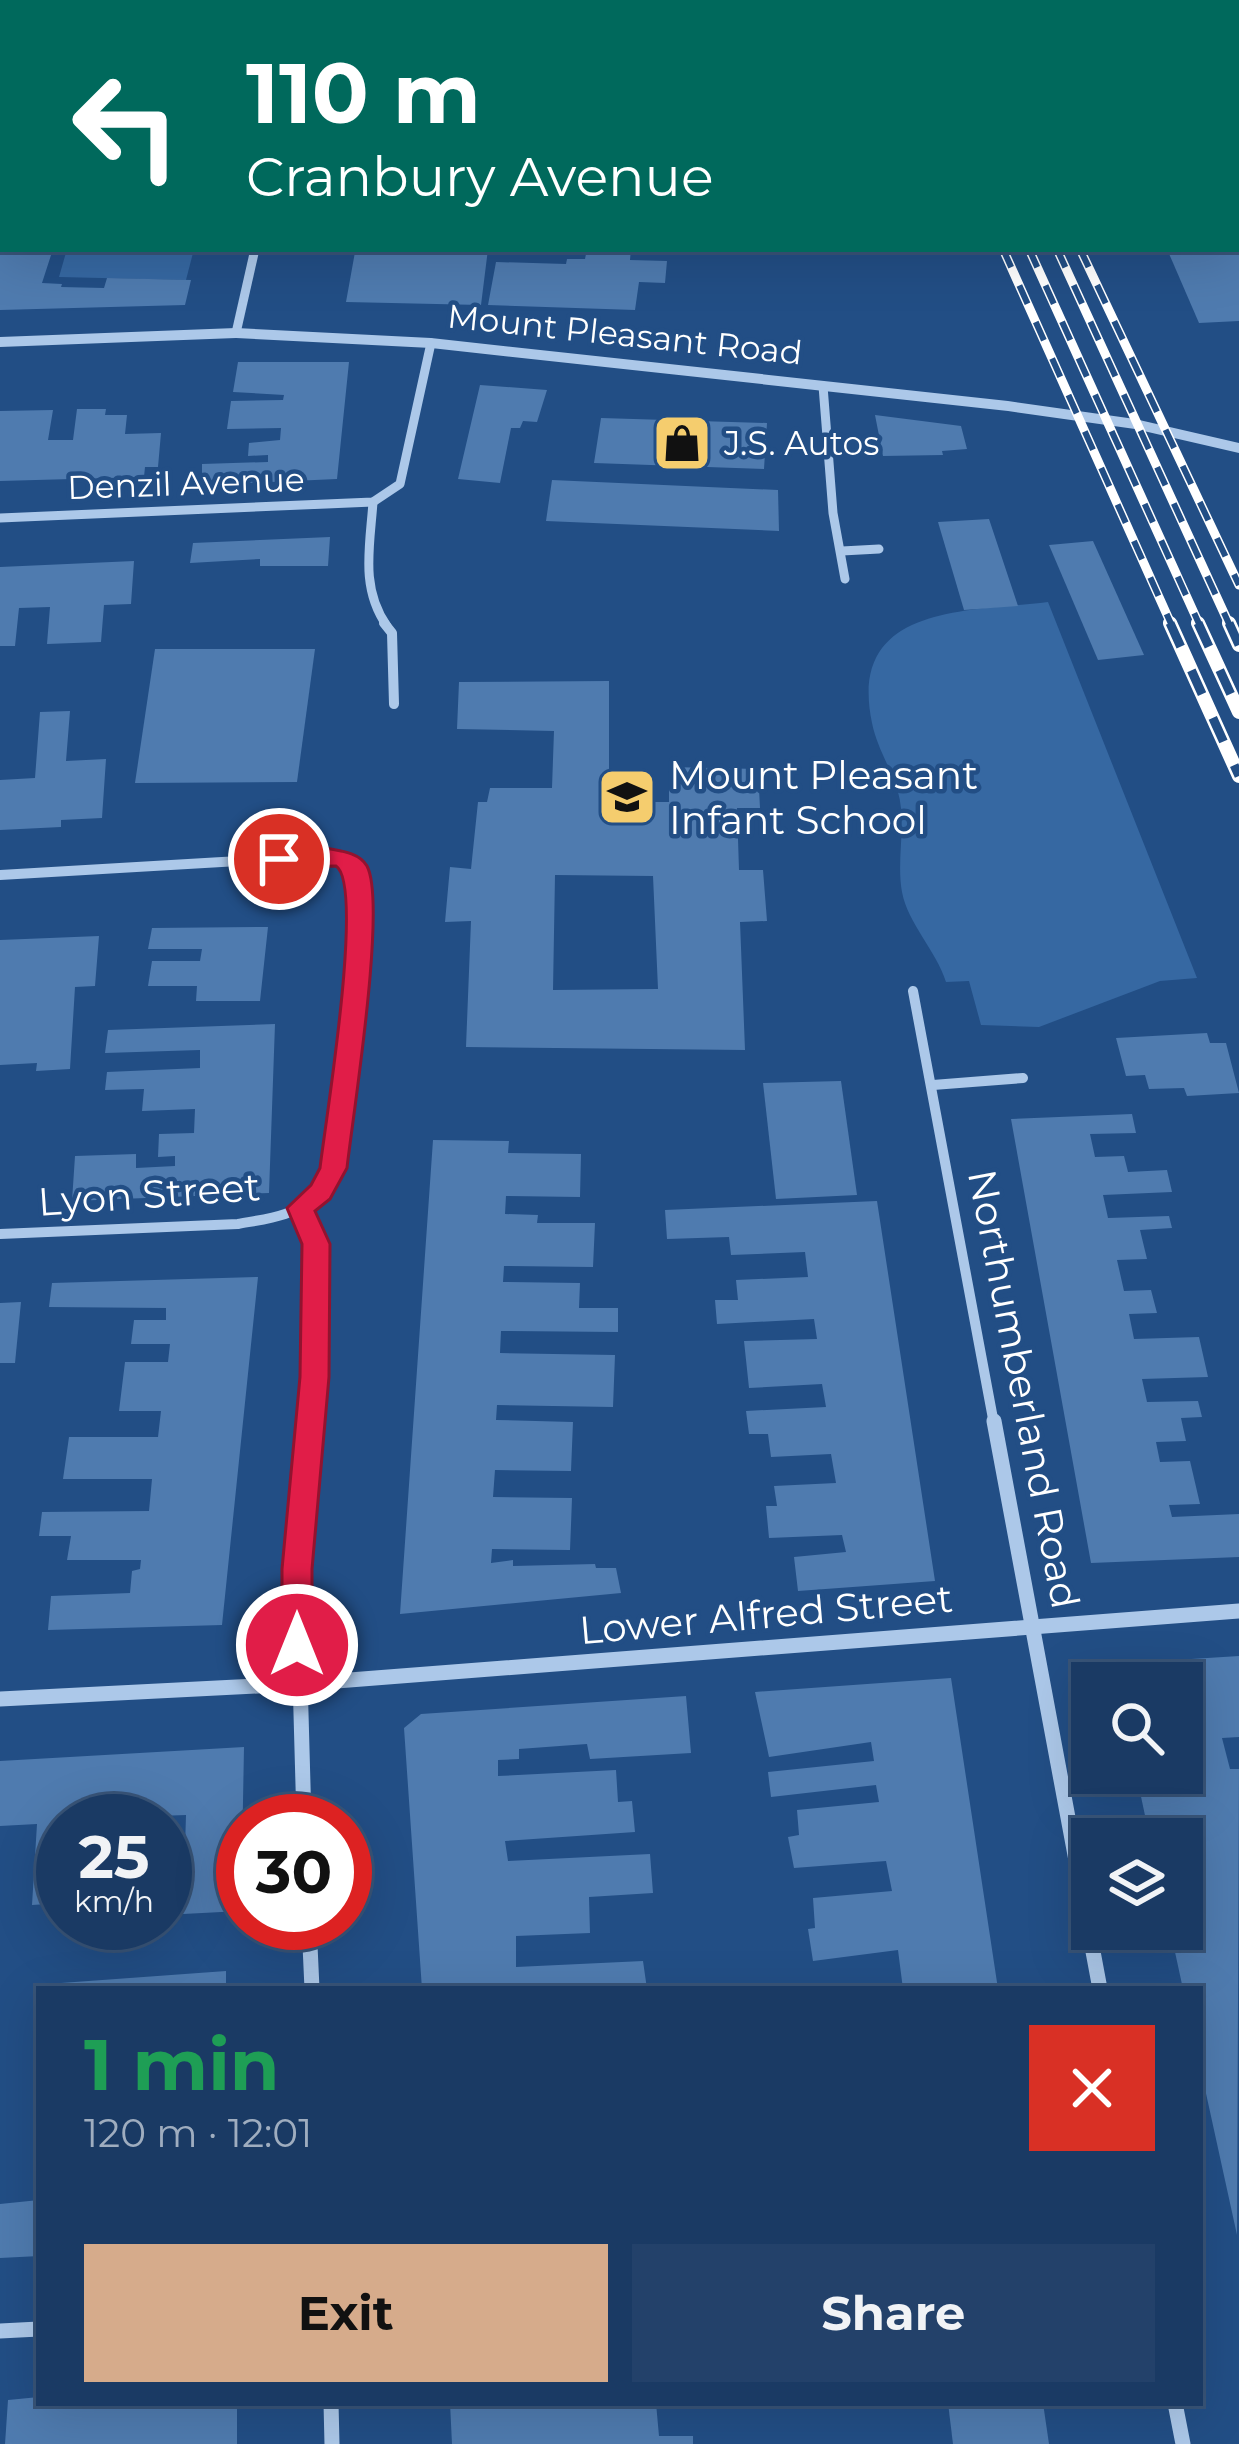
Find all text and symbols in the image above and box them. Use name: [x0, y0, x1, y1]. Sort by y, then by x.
text: 110 m: [246, 42, 481, 144]
icon: left: [48, 48, 204, 204]
text: Cranbury Avenue: [246, 144, 714, 210]
street label: Mount Pleasant Road: [446, 295, 804, 373]
shop icon: J.S. Autos: [651, 412, 713, 474]
place label: J.S. Autos: [723, 423, 879, 463]
street label: Denzil Avenue: [67, 459, 305, 507]
place label: Mount Pleasant Infant School: [669, 751, 978, 844]
school or university icon: Mount Pleasant Infant School: [596, 766, 658, 828]
pin: [228, 808, 330, 910]
icon: arrive: [246, 826, 312, 892]
street label: Lyon Street: [36, 1162, 262, 1226]
street label: Northumberland Road: [958, 1166, 1090, 1612]
street label: Lower Alfred Street: [577, 1574, 955, 1654]
position arrow: [234, 1582, 360, 1708]
map controls: [1071, 1662, 1203, 1950]
button: search: [1071, 1662, 1203, 1794]
speed limit sign: 30: [216, 1794, 372, 1950]
button: layers: [1071, 1818, 1203, 1950]
text: 25: [78, 1820, 150, 1893]
text: km/h: [74, 1883, 154, 1920]
text: 1 min: [84, 2020, 280, 2108]
button: close: [1029, 2025, 1155, 2151]
text: 120 m · 12:01: [84, 2109, 312, 2157]
button: Exit: [84, 2244, 608, 2382]
button: Share: [632, 2244, 1155, 2382]

